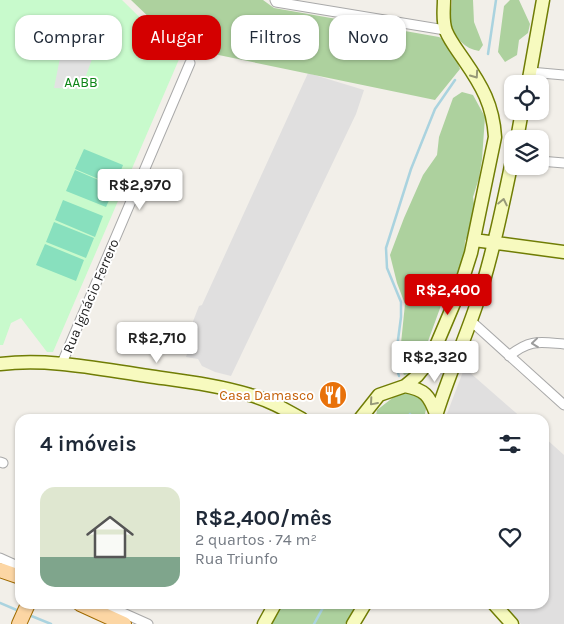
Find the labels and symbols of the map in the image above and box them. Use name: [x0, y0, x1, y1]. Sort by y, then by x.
one-way arrow: [469, 69, 478, 79]
park label: AABB: [64, 74, 98, 91]
pin: R$2,970: [94, 168, 186, 211]
one-way arrow: [498, 198, 508, 207]
street label: Rua Ignácio Ferrero: [59, 236, 123, 356]
pin: R$2,400: [402, 274, 494, 316]
pin: R$2,710: [111, 322, 203, 364]
one-way arrow: [530, 337, 538, 348]
pin: R$2,320: [389, 340, 481, 383]
restaurant icon: Casa Damasco: [318, 380, 348, 410]
place label: Casa Damasco: [219, 387, 314, 404]
one-way arrow: [370, 396, 379, 405]

